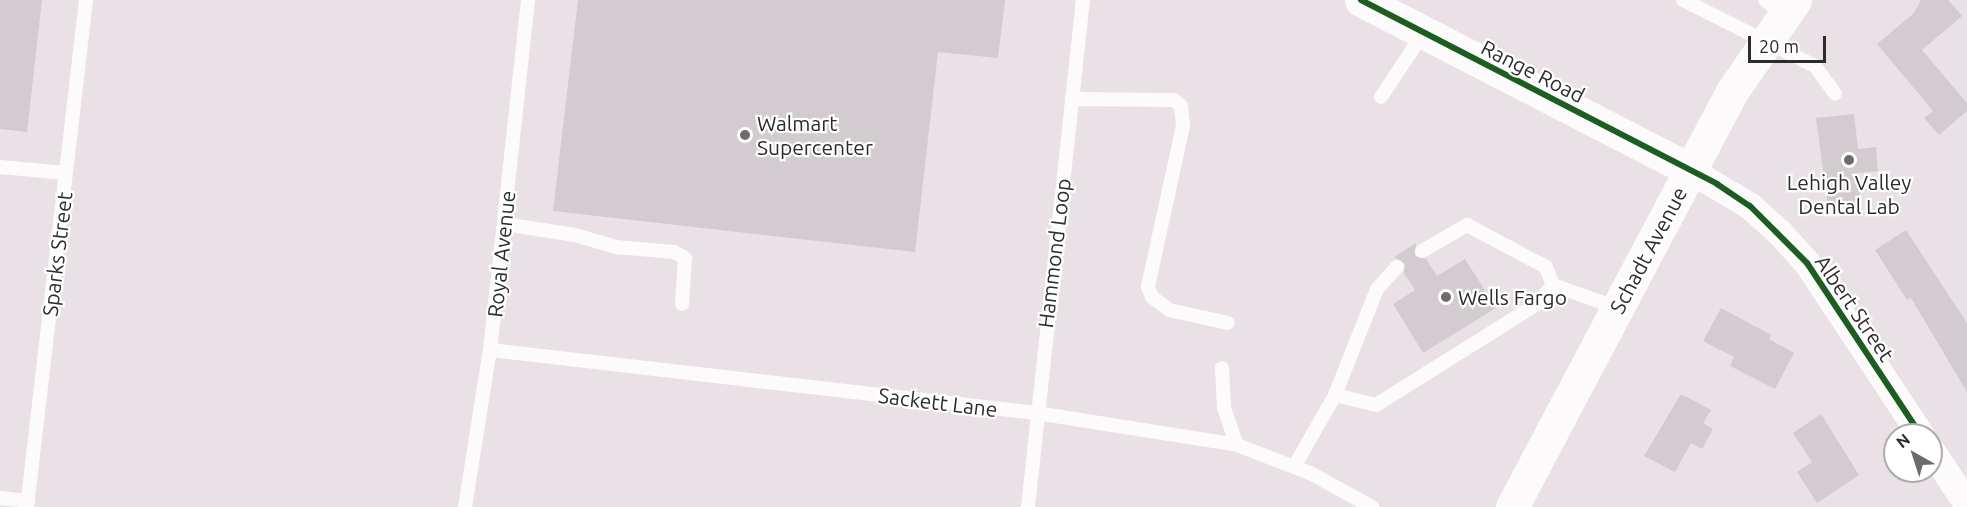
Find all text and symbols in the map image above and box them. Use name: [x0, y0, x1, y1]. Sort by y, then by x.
scale bar: [1751, 24, 1829, 62]
street label: Range Road: [1477, 34, 1589, 108]
text: 20 m: [1759, 36, 1799, 56]
place label: Walmart Supercenter: [757, 110, 873, 160]
marker: Walmart Supercenter: [738, 128, 752, 142]
marker: Lehigh Valley Dental Lab: [1842, 153, 1856, 167]
place label: Lehigh Valley Dental Lab: [1787, 169, 1911, 219]
street label: Hammond Loop: [1032, 177, 1076, 329]
street label: Schadt Avenue: [1604, 182, 1692, 318]
street label: Royal Avenue: [482, 189, 520, 319]
street label: Sparks Street: [37, 190, 77, 318]
street label: Albert Street: [1810, 250, 1900, 366]
place label: Wells Fargo: [1458, 284, 1567, 310]
marker: Wells Fargo: [1439, 290, 1453, 304]
street label: Sackett Lane: [877, 382, 999, 422]
north arrow: [1883, 423, 1943, 483]
text: N: [1893, 430, 1913, 451]

